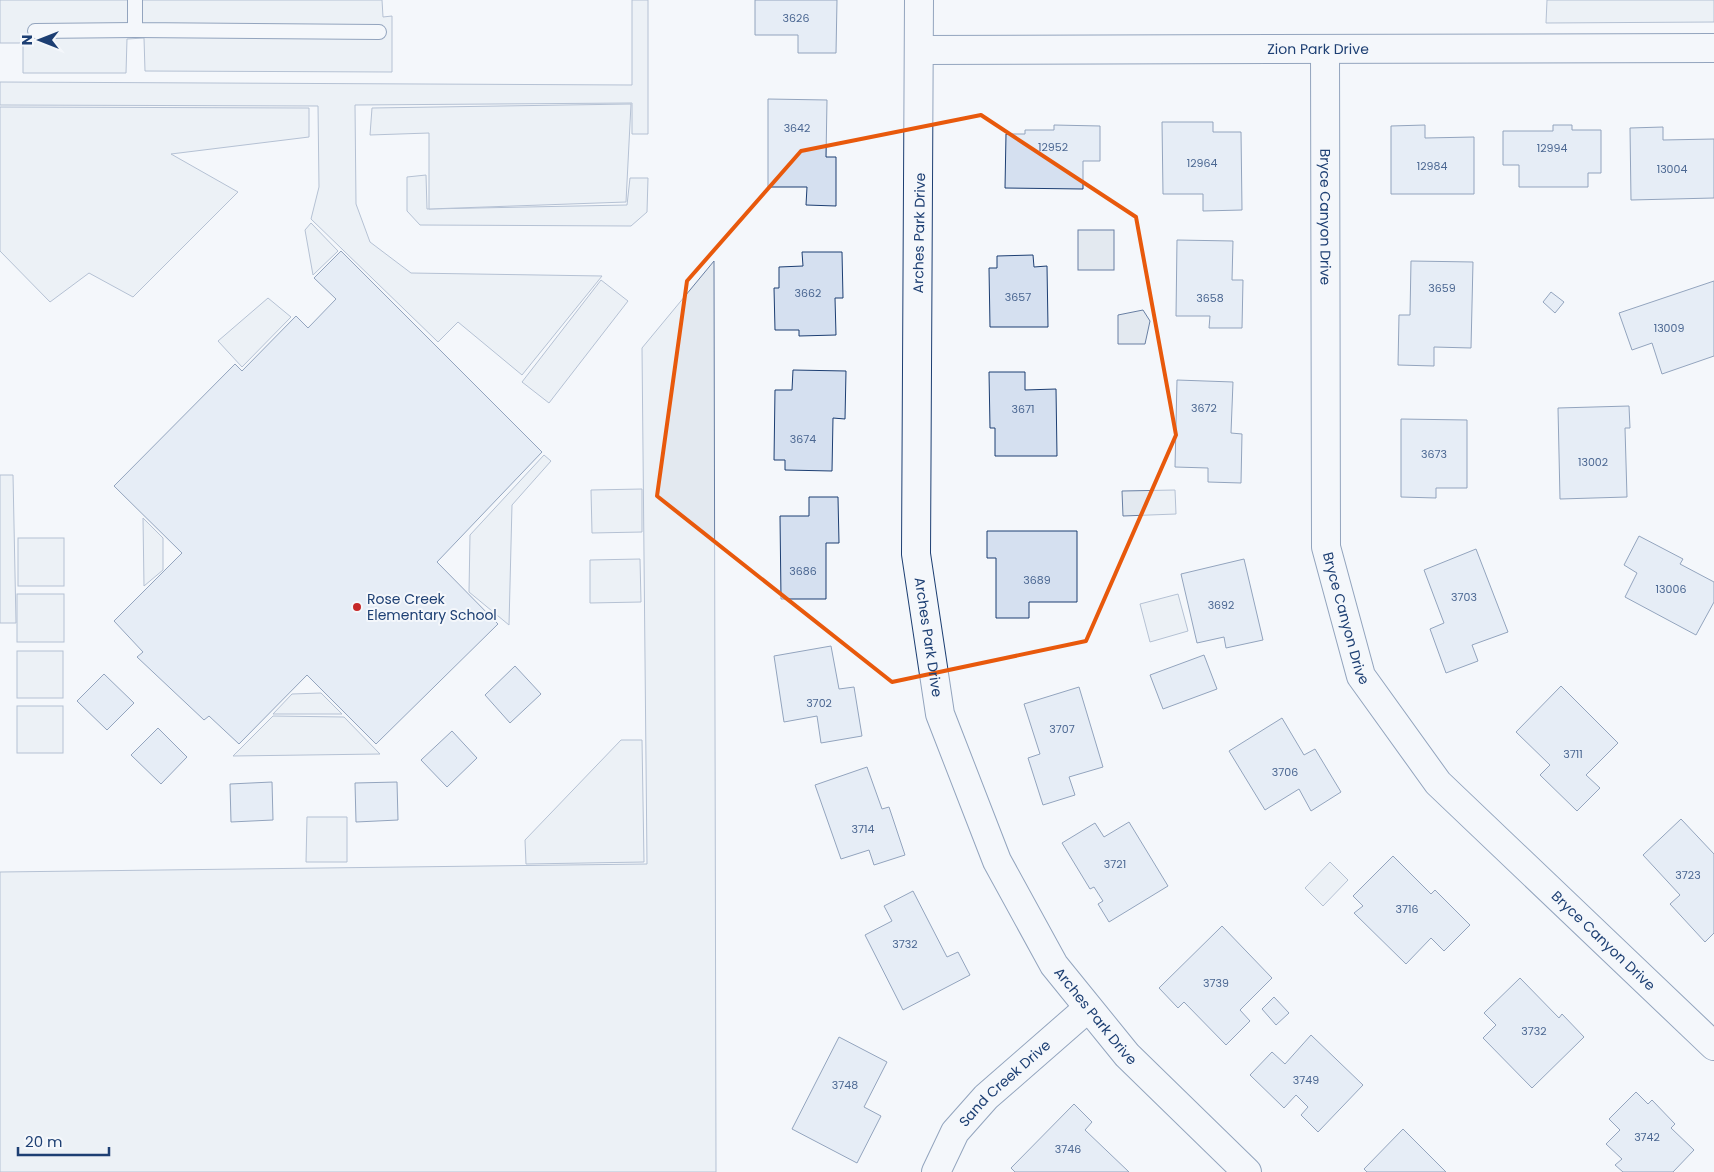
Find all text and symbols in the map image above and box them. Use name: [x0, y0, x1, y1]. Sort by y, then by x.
house number: 3626: [783, 10, 809, 26]
north arrow: [15, 15, 65, 65]
text: N: [17, 35, 37, 45]
street label: Zion Park Drive: [1267, 39, 1369, 59]
house number: 3642: [784, 120, 810, 136]
house number: 12952: [1038, 139, 1068, 155]
house number: 12994: [1537, 140, 1567, 156]
street label: Bryce Canyon Drive: [1315, 149, 1335, 286]
house number: 12964: [1187, 155, 1217, 171]
house number: 12984: [1417, 158, 1447, 174]
house number: 13004: [1657, 161, 1687, 177]
street label: Arches Park Drive: [908, 172, 930, 294]
house number: 3659: [1428, 280, 1456, 296]
house number: 3662: [795, 285, 821, 301]
house number: 3657: [1005, 289, 1031, 305]
house number: 3658: [1196, 290, 1224, 306]
house number: 13009: [1654, 320, 1684, 336]
house number: 3672: [1191, 400, 1217, 416]
house number: 3671: [1012, 401, 1035, 417]
house number: 3674: [790, 431, 816, 447]
house number: 3673: [1421, 446, 1447, 462]
house number: 13002: [1578, 454, 1608, 470]
street label: Bryce Canyon Drive: [1318, 550, 1374, 689]
house number: 3686: [789, 563, 817, 579]
house number: 3689: [1023, 572, 1051, 588]
street label: Arches Park Drive: [910, 576, 947, 699]
house number: 13006: [1656, 581, 1686, 597]
place label: Rose Creek Elementary School: [367, 589, 497, 625]
house number: 3703: [1451, 589, 1477, 605]
house number: 3692: [1208, 597, 1234, 613]
marker: Rose Creek Elementary School: [351, 601, 363, 613]
house number: 3702: [806, 695, 832, 711]
house number: 3707: [1049, 721, 1075, 737]
house number: 3711: [1563, 746, 1583, 762]
house number: 3706: [1272, 764, 1298, 780]
house number: 3714: [852, 821, 875, 837]
house number: 3721: [1104, 856, 1126, 872]
house number: 3723: [1675, 867, 1701, 883]
street label: Bryce Canyon Drive: [1547, 886, 1660, 995]
house number: 3716: [1396, 901, 1419, 917]
house number: 3732: [892, 936, 918, 952]
street label: Arches Park Drive: [1050, 963, 1142, 1070]
house number: 3739: [1203, 975, 1229, 991]
house number: 3732: [1521, 1023, 1547, 1039]
street label: Sand Creek Drive: [954, 1035, 1055, 1131]
house number: 3749: [1293, 1072, 1319, 1088]
house number: 3748: [832, 1077, 858, 1093]
scale bar: [18, 1124, 109, 1156]
house number: 3742: [1634, 1129, 1660, 1145]
text: 20 m: [25, 1131, 63, 1152]
house number: 3746: [1055, 1141, 1081, 1157]

